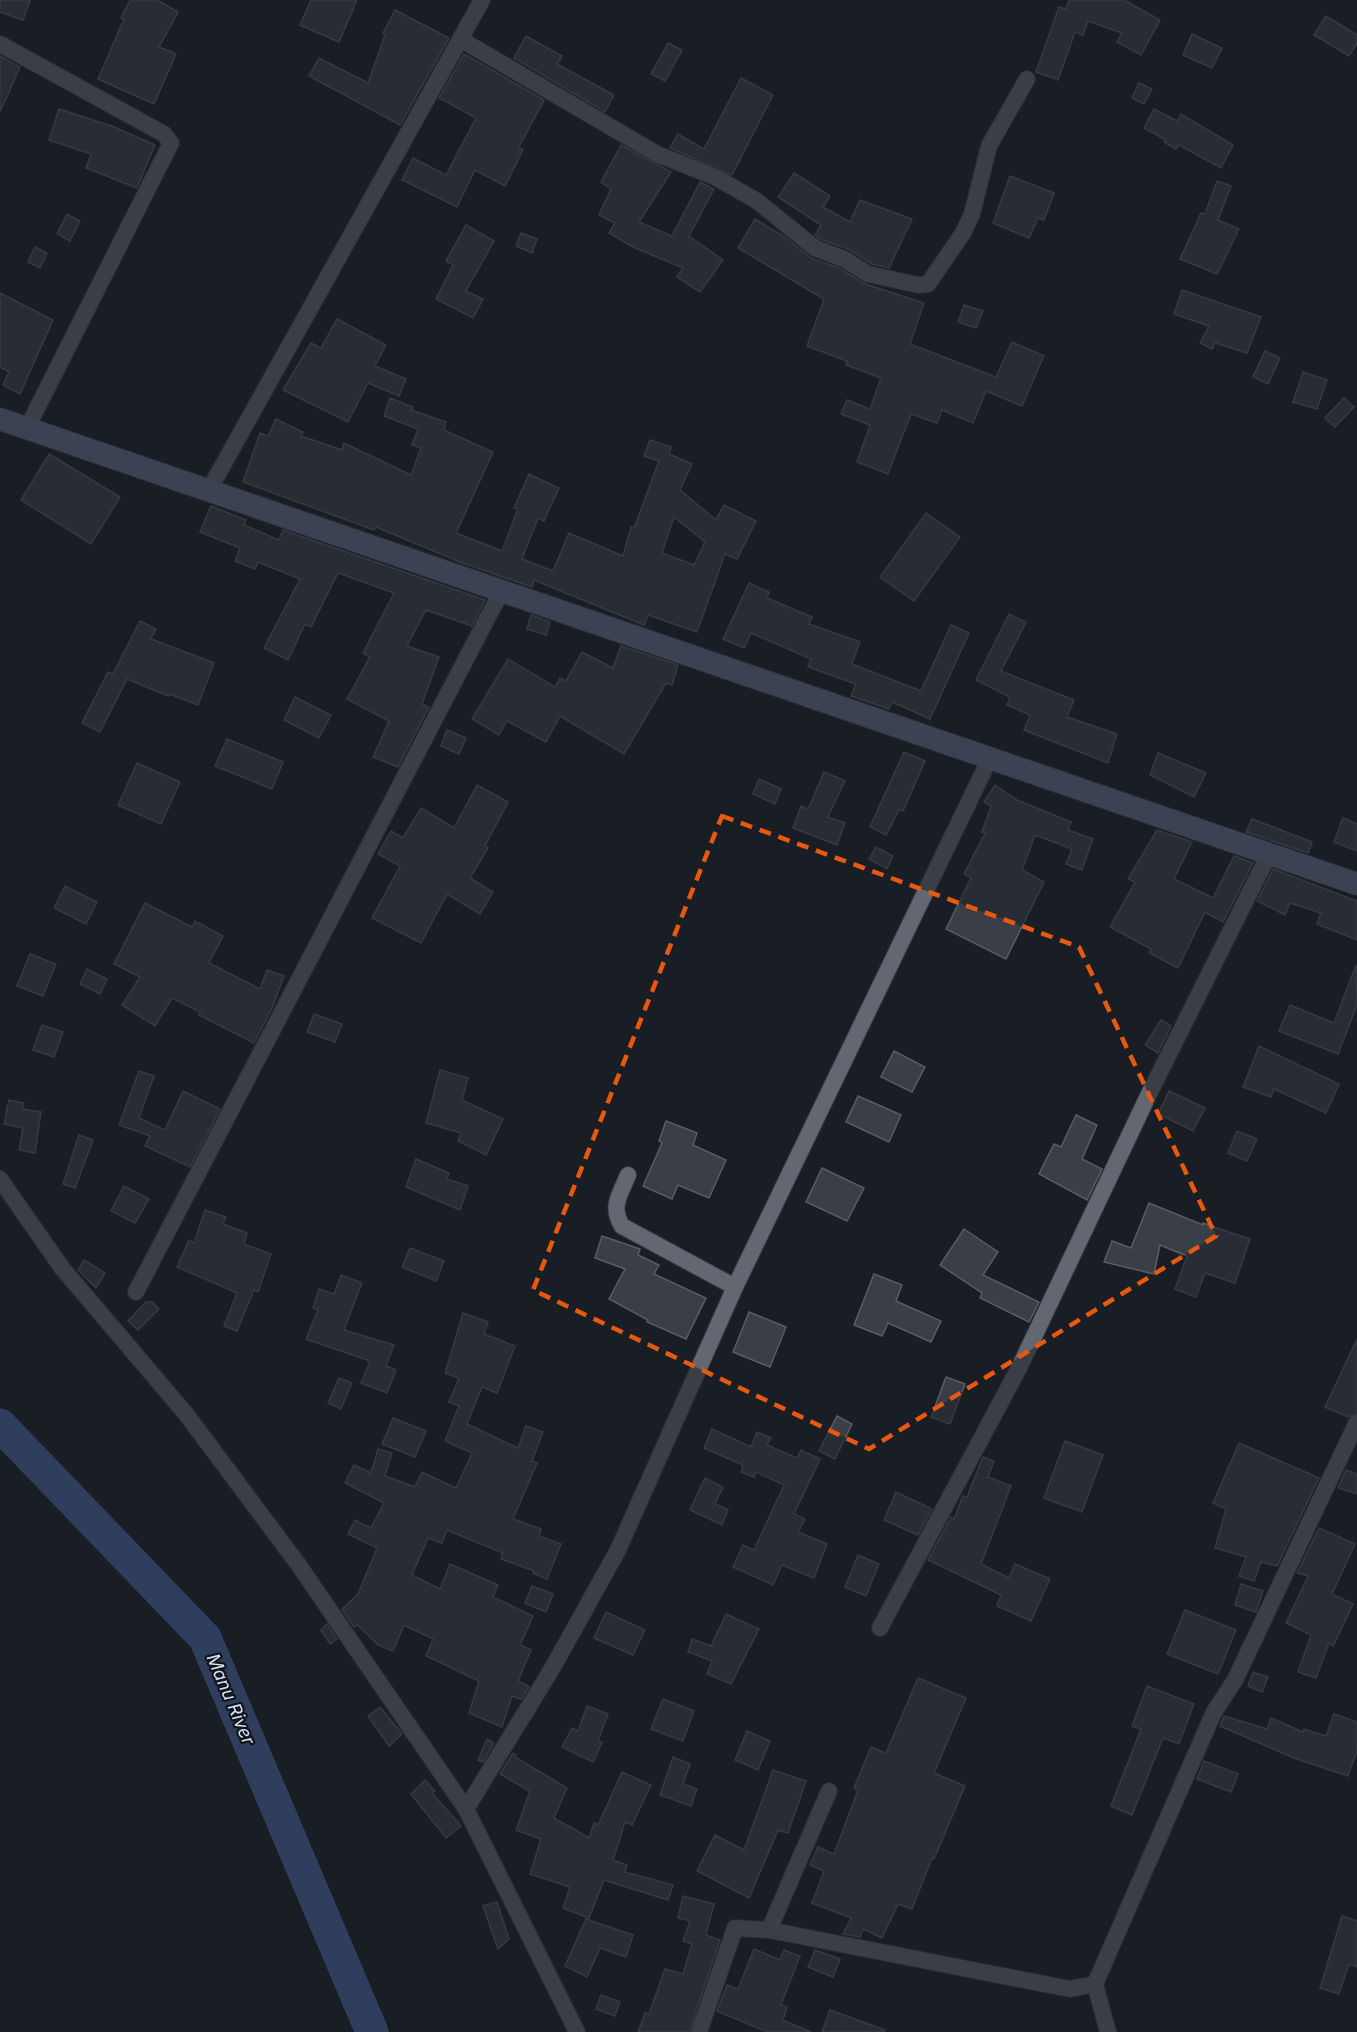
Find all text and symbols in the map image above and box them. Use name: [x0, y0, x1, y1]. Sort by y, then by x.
water label: Manu River: [202, 1650, 260, 1749]

